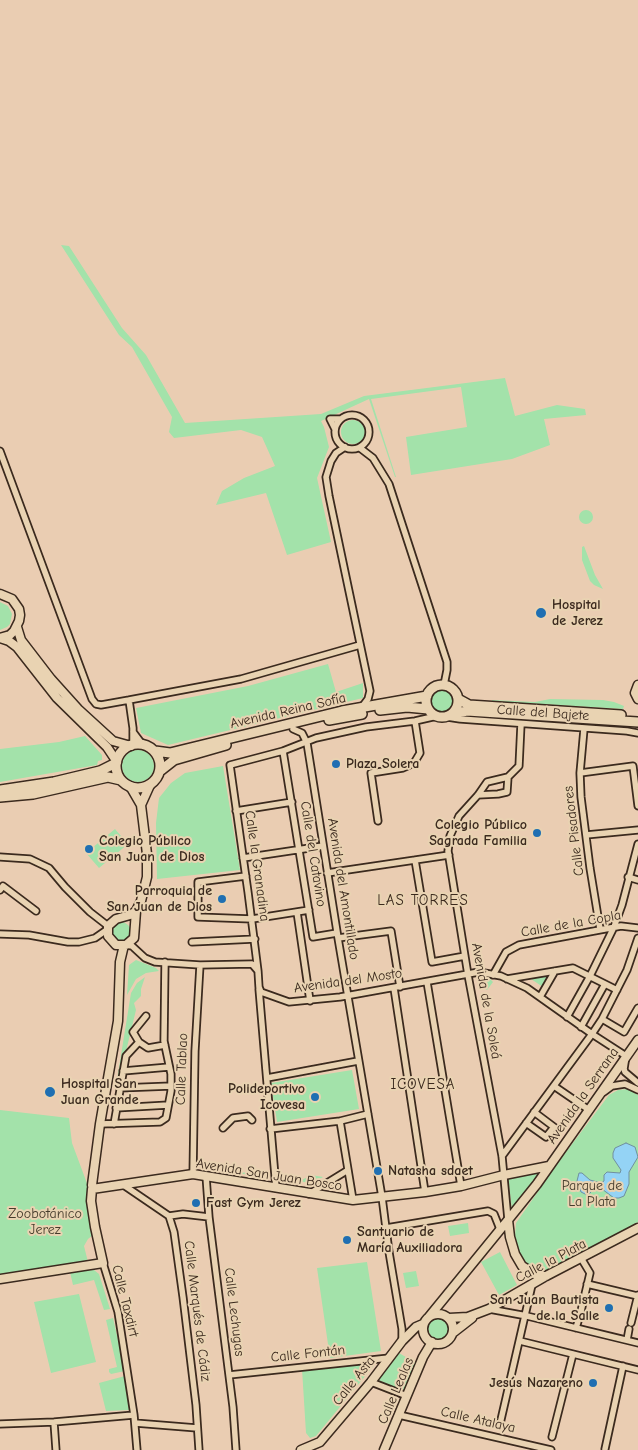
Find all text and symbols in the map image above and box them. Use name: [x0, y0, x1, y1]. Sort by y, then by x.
place label: Hospital de Jerez: [552, 597, 603, 630]
marker: Hospital de Jerez: [534, 606, 548, 620]
street label: Avenida Reina Sofía: [228, 690, 348, 732]
street label: Calle del Bajete: [496, 701, 590, 725]
place label: Plaza Solera: [346, 756, 419, 772]
marker: Plaza Solera: [330, 758, 342, 770]
street label: Calle Pisadores: [560, 785, 588, 877]
street label: Calle del Catavino: [296, 800, 330, 908]
street label: Calle la Granadina: [241, 810, 273, 922]
street label: Avenida del Amontillado: [323, 817, 363, 961]
place label: Colegio Público Sagrada Familia: [429, 817, 527, 850]
marker: Colegio Público Sagrada Familia: [531, 827, 543, 839]
place label: Colegio Público San Juan de Dios: [99, 833, 204, 866]
marker: Colegio Público San Juan de Dios: [83, 843, 95, 855]
place label: Parroquia de San Juan de Dios: [107, 883, 212, 916]
district label: LAS TORRES: [376, 892, 470, 910]
marker: Parroquia de San Juan de Dios: [216, 893, 228, 905]
street label: Calle de la Copla: [520, 907, 622, 941]
street label: Avenida de la Soleá: [468, 942, 504, 1060]
street label: Avenida del Mosto: [293, 965, 403, 997]
street label: Calle Tablao: [172, 1033, 192, 1105]
street label: Avenida la Serrana: [544, 1045, 622, 1147]
place label: Hospital San Juan Grande: [61, 1076, 139, 1108]
district label: ICOVESA: [390, 1076, 456, 1094]
place label: Polideportivo Icovesa: [228, 1081, 305, 1114]
marker: Hospital San Juan Grande: [43, 1085, 57, 1099]
marker: Polideportivo Icovesa: [309, 1091, 321, 1103]
street label: Avenida San Juan Bosco: [195, 1155, 343, 1195]
place label: Natasha sdaet: [388, 1163, 473, 1179]
marker: Natasha sdaet: [372, 1165, 384, 1177]
park label: Parque de La Plata: [562, 1178, 622, 1210]
place label: Fast Gym Jerez: [206, 1195, 301, 1211]
marker: Fast Gym Jerez: [190, 1197, 202, 1209]
park label: Zoobotánico Jerez: [8, 1206, 82, 1238]
place label: Santuario de María Auxiliadora: [357, 1224, 463, 1256]
marker: Santuario de María Auxiliadora: [341, 1234, 353, 1246]
street label: Calle la Plata: [513, 1235, 589, 1287]
street label: Calle Marqués de Cádiz: [180, 1240, 214, 1382]
street label: Calle Taxdirt: [108, 1263, 142, 1339]
street label: Calle Lechugas: [220, 1267, 248, 1357]
place label: San Juan Bautista de la Salle: [490, 1292, 599, 1324]
marker: San Juan Bautista de la Salle: [603, 1302, 615, 1314]
street label: Calle Fontán: [270, 1342, 346, 1366]
street label: Calle Asta: [329, 1353, 379, 1409]
street label: Calle Lealas: [374, 1355, 418, 1427]
place label: Jesús Nazareno: [489, 1375, 583, 1391]
marker: Jesús Nazareno: [587, 1377, 599, 1389]
street label: Calle Atalaya: [439, 1403, 517, 1437]

